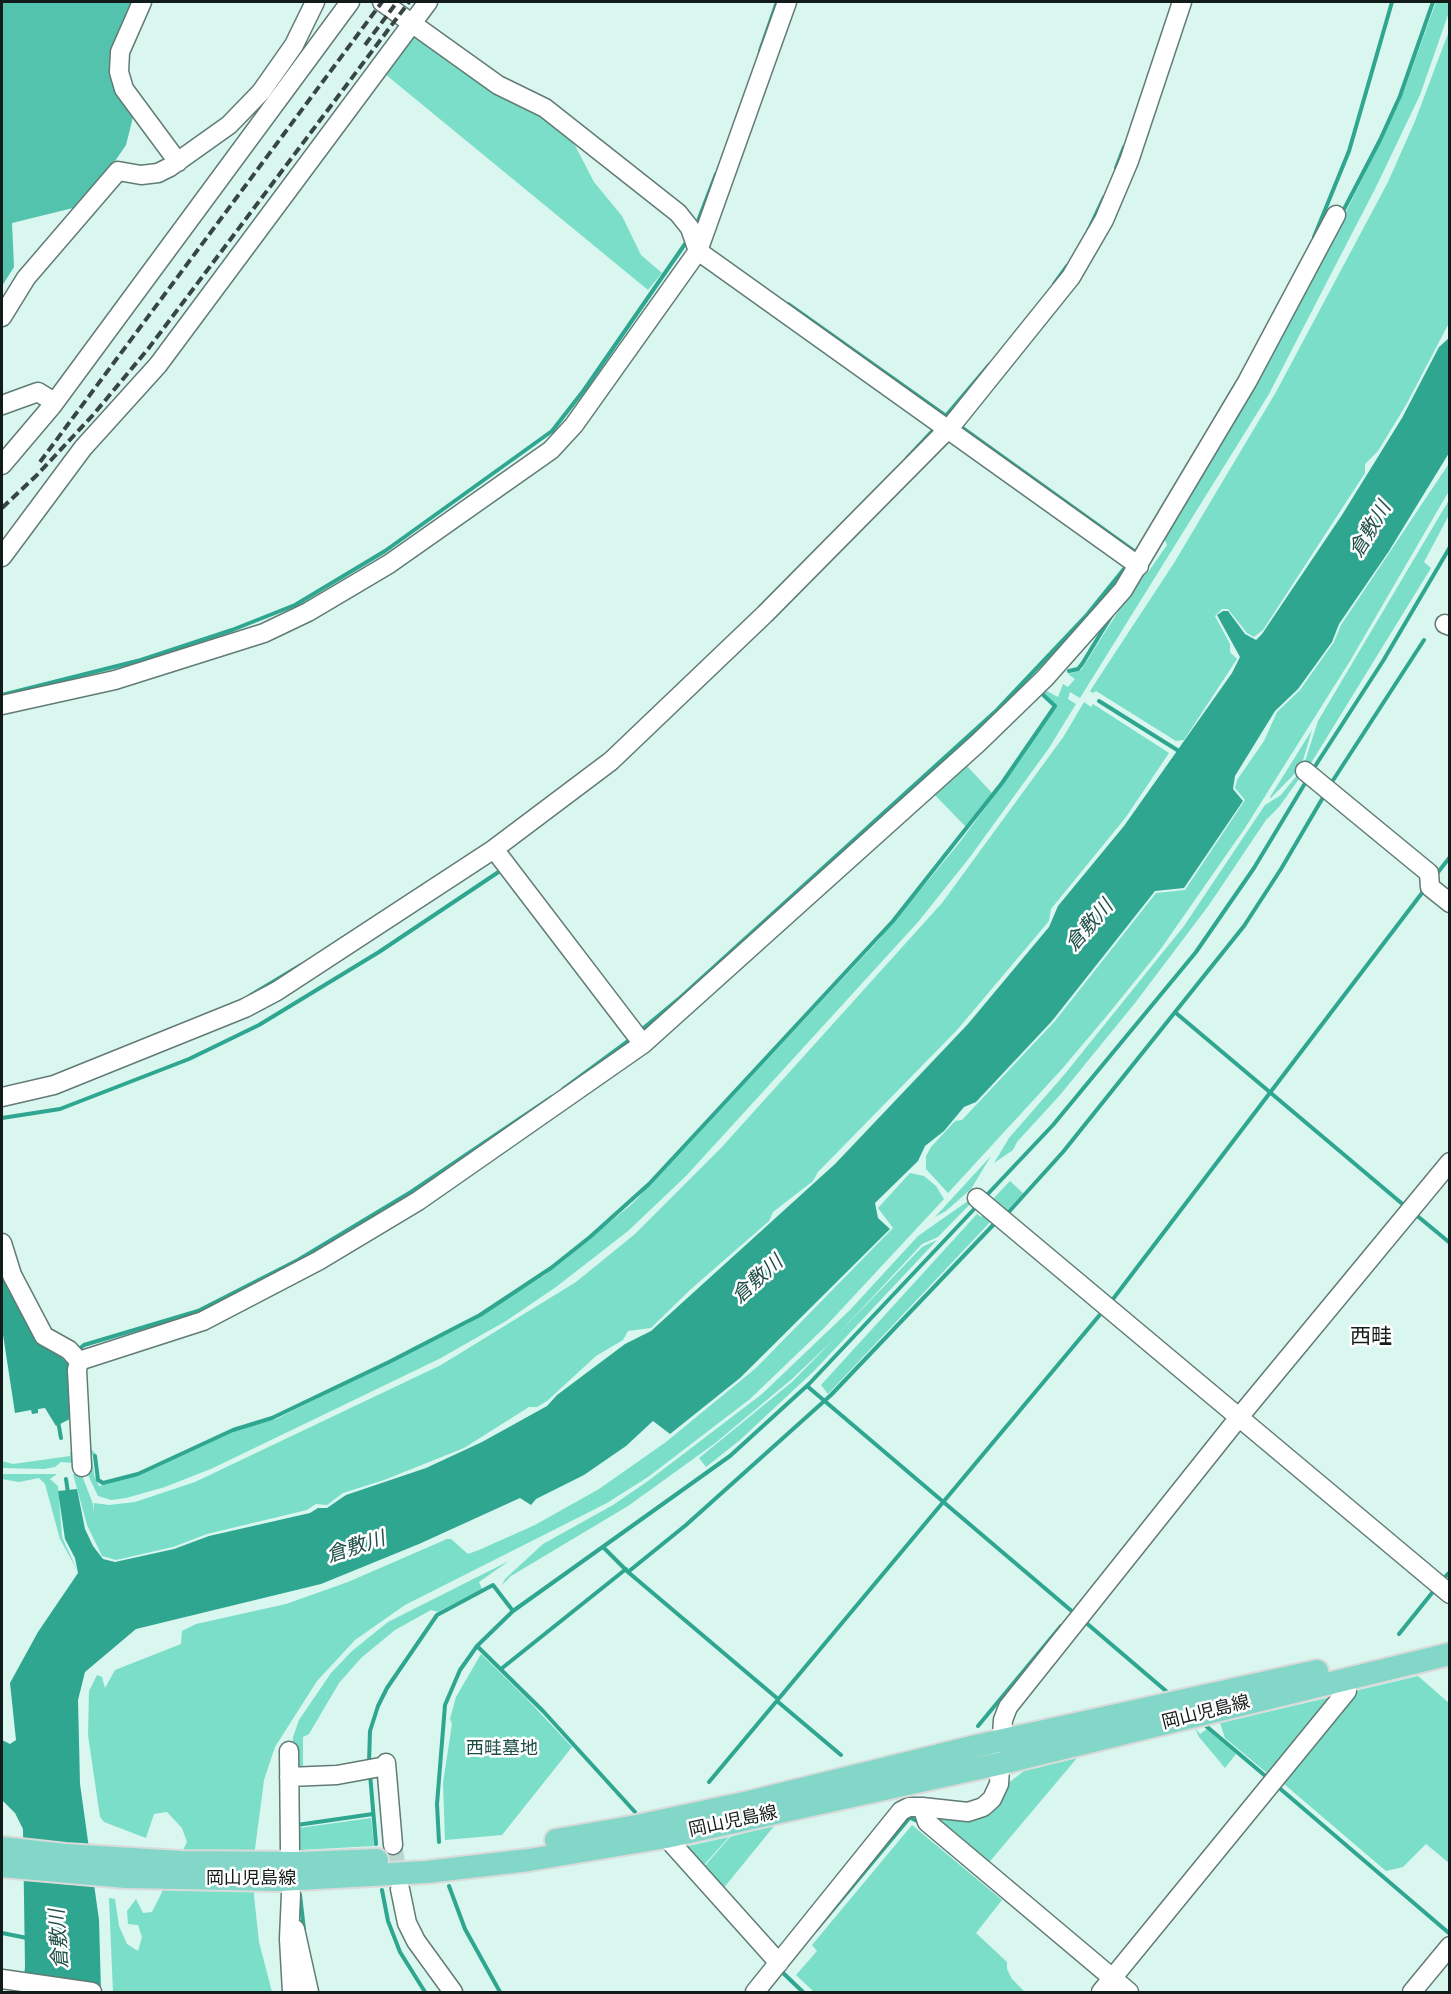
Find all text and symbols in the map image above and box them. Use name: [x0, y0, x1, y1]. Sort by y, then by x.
water label: 倉敷川: [1345, 498, 1397, 562]
water label: 倉敷川: [1061, 895, 1119, 957]
water label: 倉敷川: [728, 1251, 788, 1309]
district label: 西畦: [1350, 1324, 1392, 1350]
water label: 倉敷川: [324, 1527, 388, 1569]
street label: 岡山児島線: [1160, 1692, 1252, 1734]
park label: 西畦墓地: [466, 1738, 538, 1760]
street label: 岡山児島線: [687, 1802, 779, 1842]
street label: 岡山児島線: [206, 1868, 296, 1890]
water label: 倉敷川: [46, 1908, 74, 1970]

